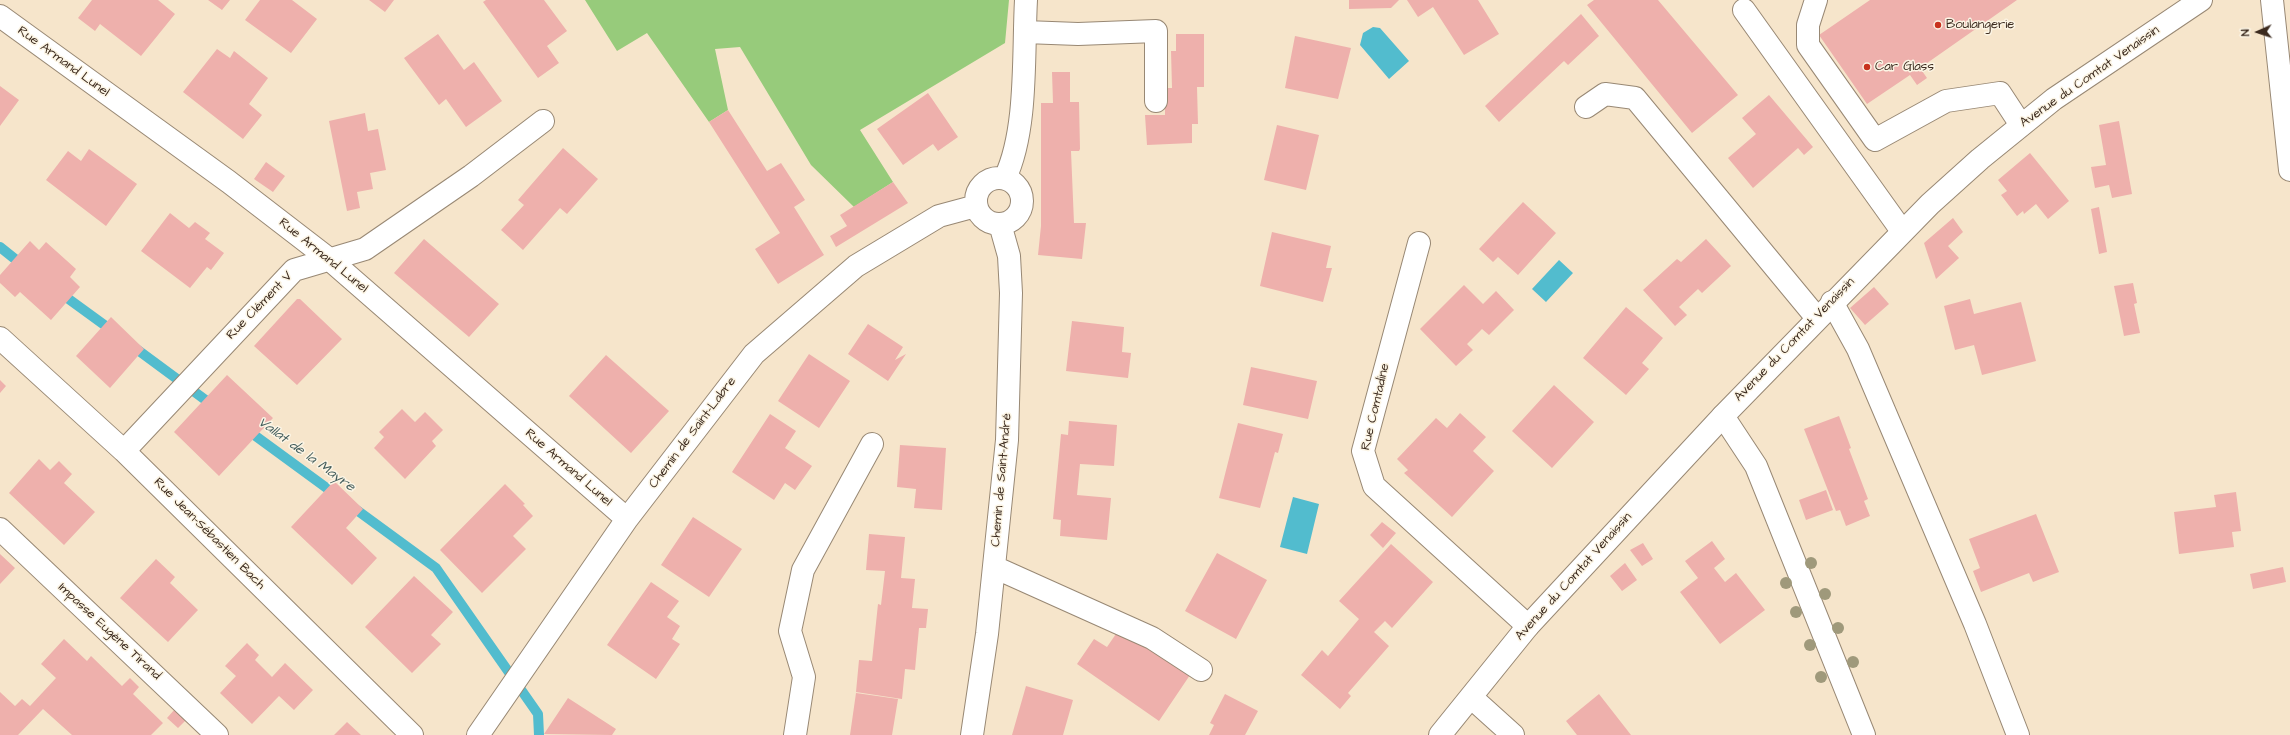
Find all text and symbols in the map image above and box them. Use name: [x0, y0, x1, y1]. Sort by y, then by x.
north arrow: [2238, 12, 2278, 52]
place label: Boulangerie: [1946, 17, 2014, 33]
marker: Boulangerie: [1933, 20, 1943, 30]
street label: Rue Armand Lunel: [14, 23, 112, 101]
street label: Avenue du Comtat Venaissin: [2017, 23, 2163, 131]
text: N: [2238, 29, 2253, 36]
place label: Car Glass: [1875, 59, 1934, 75]
marker: Car Glass: [1862, 62, 1872, 72]
street label: Rue Armand Lunel: [275, 215, 371, 297]
street label: Rue Clément V: [224, 269, 296, 343]
street label: Avenue du Comtat Venaissin: [1732, 275, 1858, 405]
street label: Rue Comtadine: [1358, 362, 1394, 452]
street label: Chemin de Saint-Labre: [646, 374, 740, 492]
street label: Chemin de Saint-André: [988, 413, 1016, 547]
water label: Vallat de la Mayre: [254, 414, 358, 496]
street label: Rue Armand Lunel: [521, 426, 615, 510]
street label: Rue Jean-Sébastien Bach: [150, 475, 268, 593]
street label: Avenue du Comtat Venaissin: [1512, 510, 1636, 644]
street label: Impasse Eugène Tirand: [54, 580, 164, 684]

